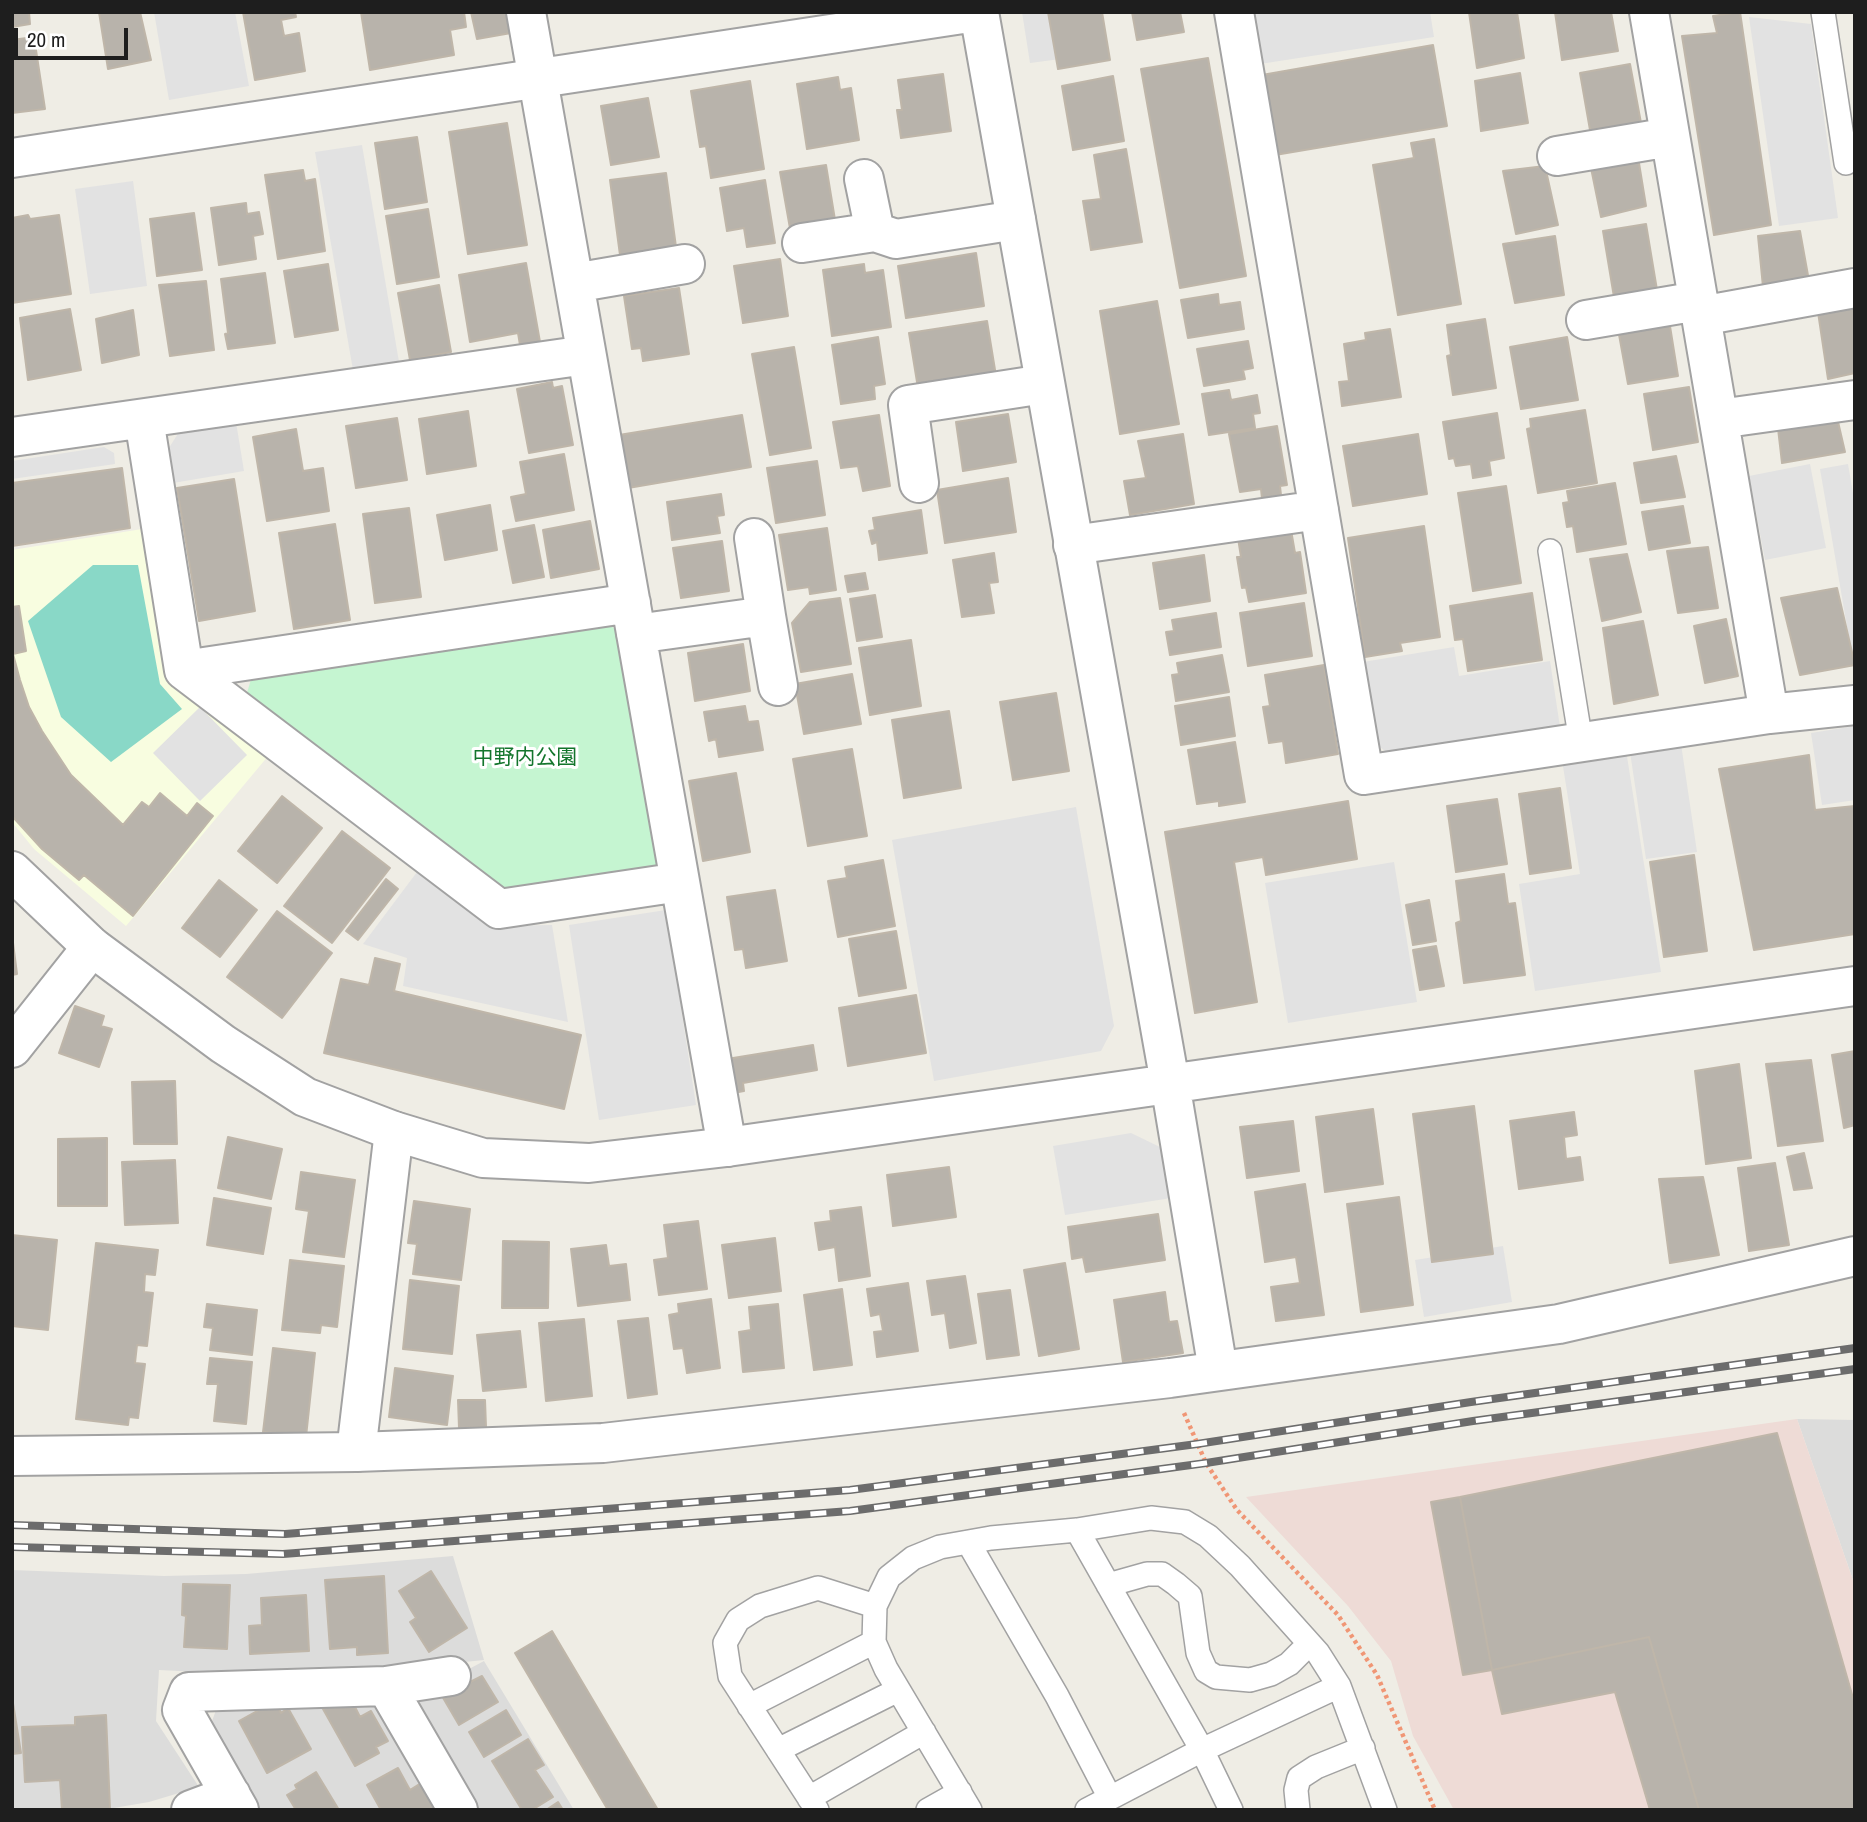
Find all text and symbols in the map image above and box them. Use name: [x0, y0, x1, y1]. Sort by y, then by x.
scale bar: [18, 14, 131, 58]
text: 20 m: [27, 25, 65, 54]
park label: 中野内公園: [473, 745, 577, 771]

